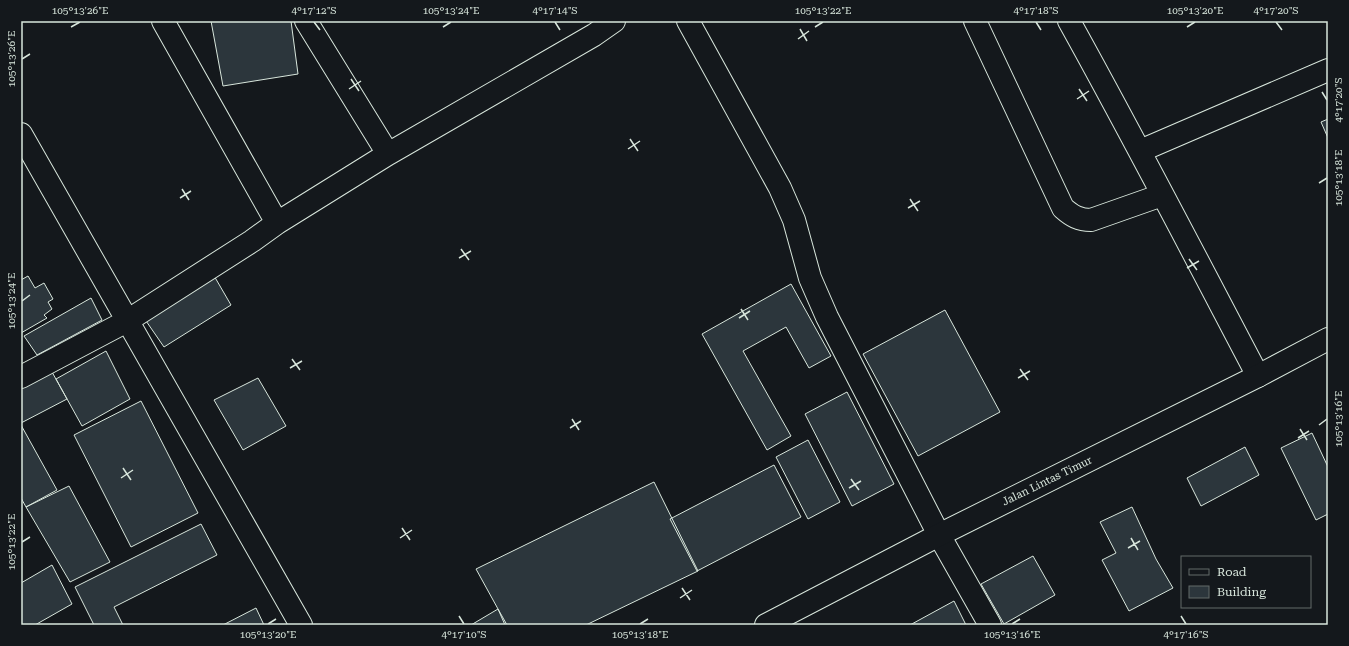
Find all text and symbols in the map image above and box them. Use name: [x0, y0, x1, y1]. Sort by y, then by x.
text: 105°13'26"E: [52, 5, 108, 16]
text: 4°17'12"S: [291, 5, 337, 16]
text: 105°13'24"E: [423, 5, 479, 16]
text: 4°17'14"S: [532, 5, 578, 16]
text: 105°13'22"E: [795, 5, 851, 16]
text: 4°17'18"S: [1013, 5, 1059, 16]
text: 105°13'20"E: [1167, 5, 1223, 16]
text: 4°17'20"S: [1253, 5, 1299, 16]
text: 105°13'26"E: [6, 31, 17, 87]
text: 4°17'20"S: [1333, 77, 1344, 123]
text: 105°13'18"E: [1333, 150, 1344, 206]
text: 105°13'24"E: [6, 273, 17, 329]
text: 105°13'16"E: [1333, 391, 1344, 447]
street label: Jalan Lintas Timur: [1000, 453, 1095, 508]
text: 105°13'22"E: [6, 514, 17, 570]
legend: [1181, 556, 1311, 608]
text: Road: [1217, 565, 1247, 579]
text: Building: [1217, 585, 1266, 599]
text: 105°13'20"E: [240, 629, 296, 640]
text: 4°17'10"S: [441, 629, 487, 640]
text: 105°13'18"E: [612, 629, 668, 640]
text: 105°13'16"E: [984, 629, 1040, 640]
text: 4°17'16"S: [1163, 629, 1209, 640]

